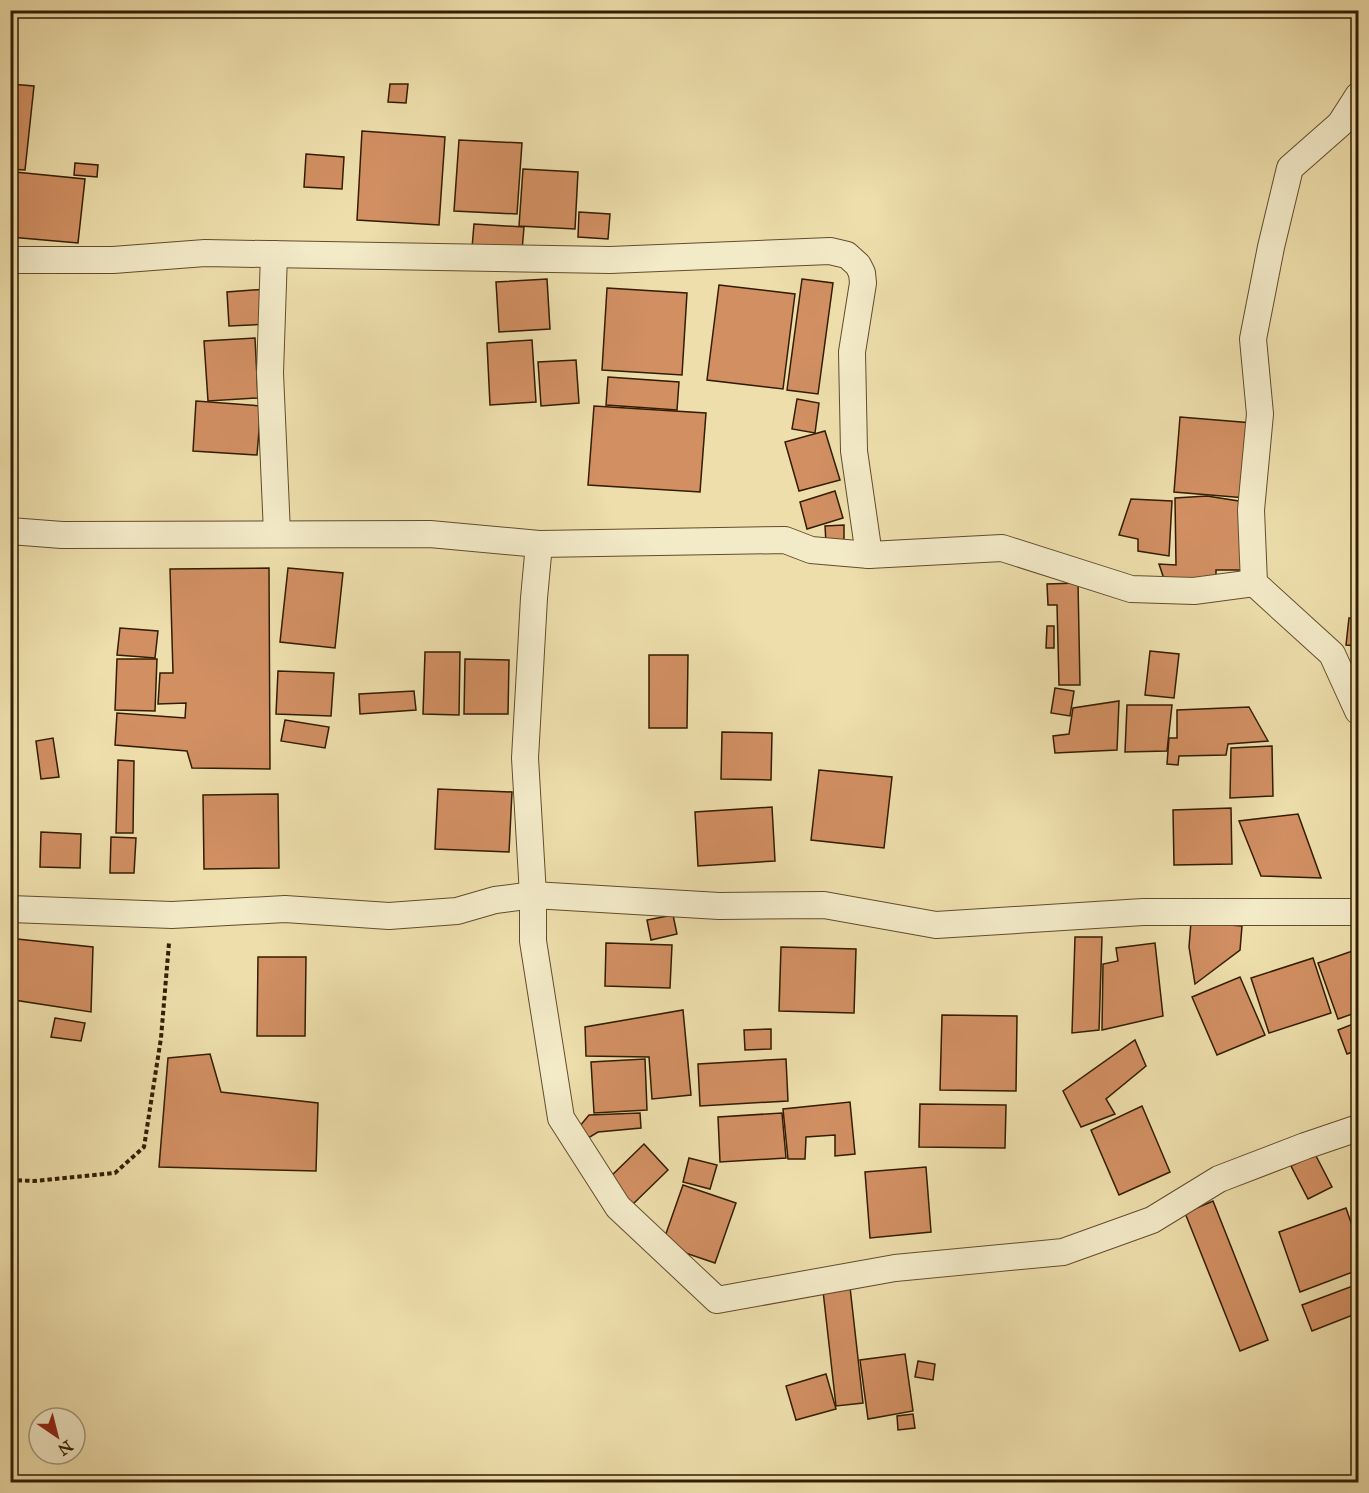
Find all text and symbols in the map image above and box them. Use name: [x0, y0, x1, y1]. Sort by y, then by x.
north arrow: [27, 1406, 87, 1466]
text: N: [54, 1436, 76, 1460]

